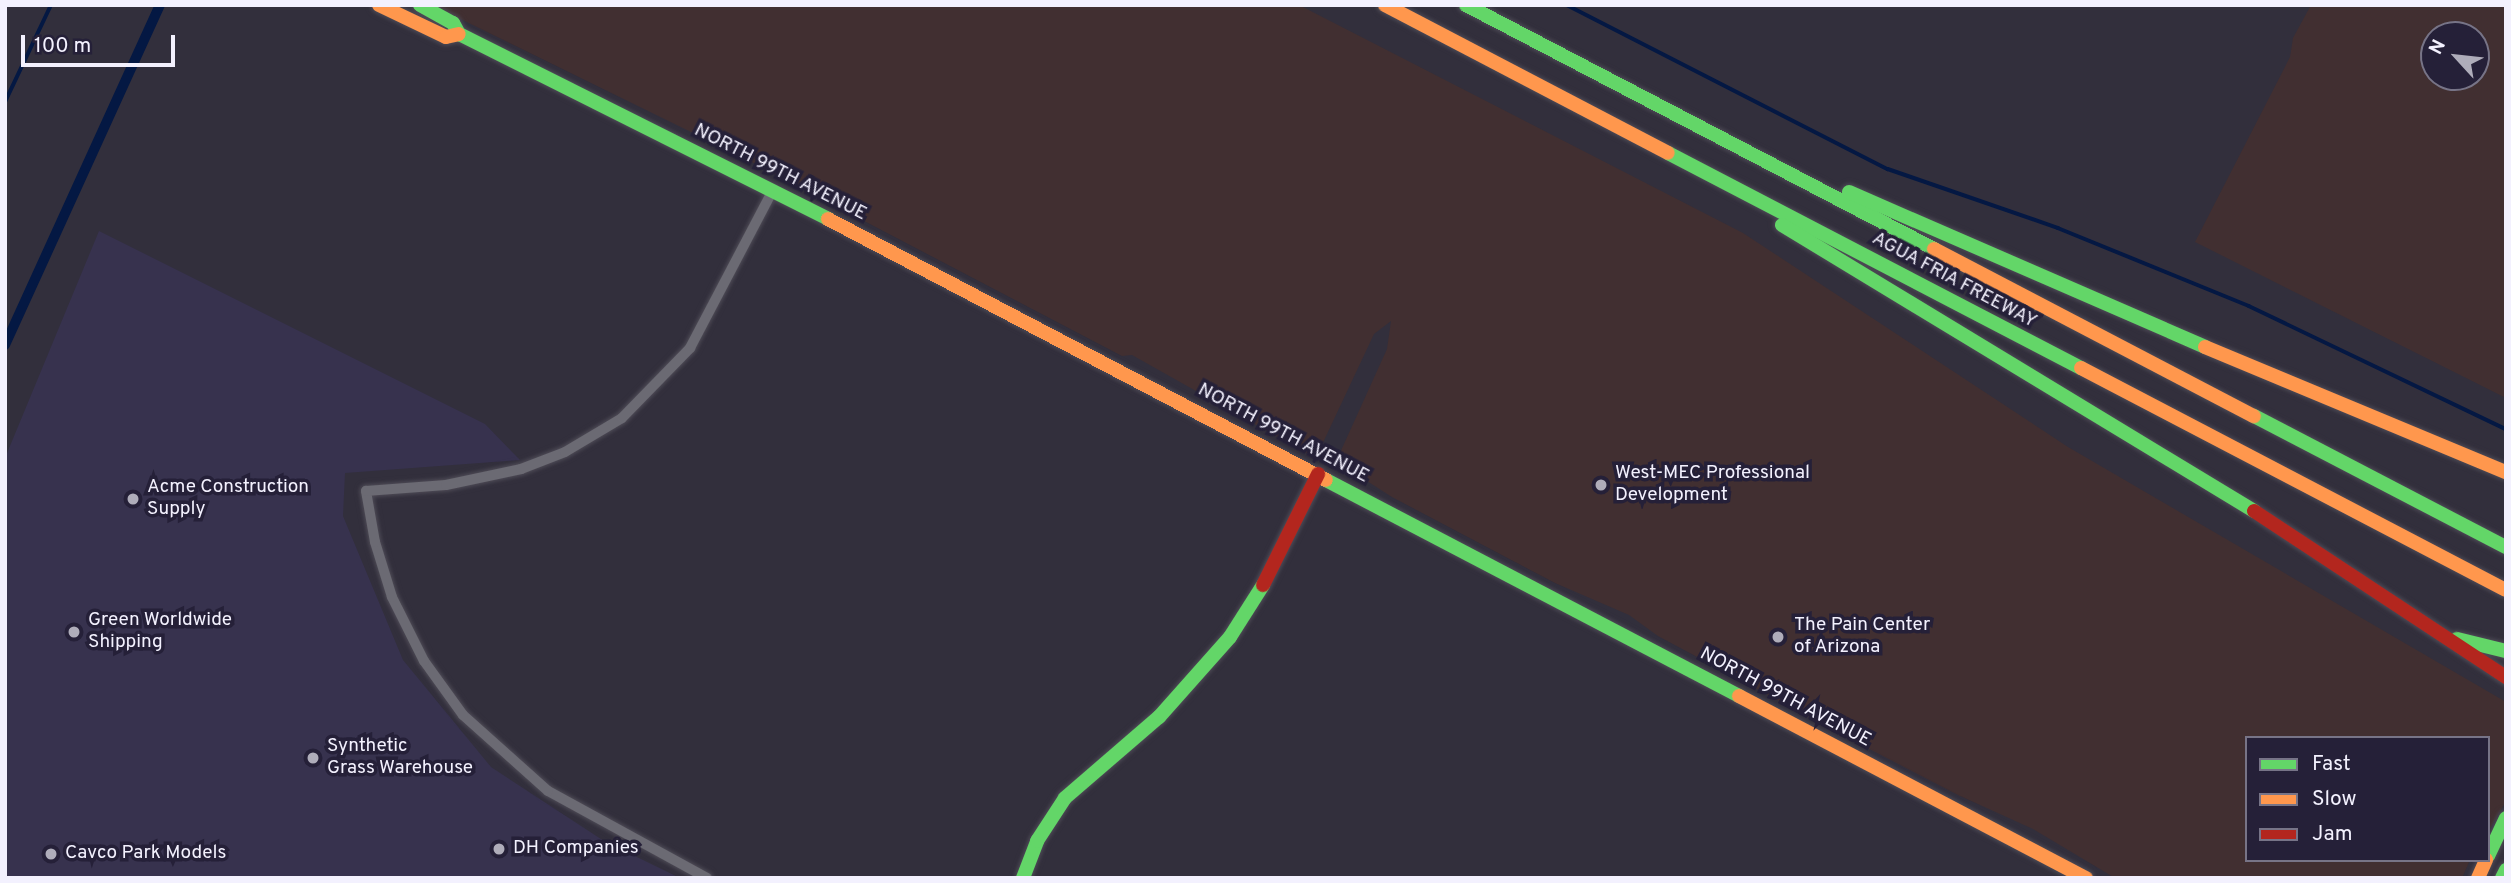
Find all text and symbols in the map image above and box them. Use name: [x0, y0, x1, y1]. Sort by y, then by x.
scale bar: [24, 21, 178, 65]
north arrow: [2420, 21, 2490, 91]
text: 100 m: [34, 33, 91, 60]
text: N: [2424, 36, 2452, 59]
street label: NORTH 99TH AVENUE: [690, 119, 870, 227]
street label: AGUA FRIA FREEWAY: [1867, 228, 2041, 334]
street label: NORTH 99TH AVENUE: [1193, 379, 1373, 489]
place label: West-MEC Professional Development: [1615, 463, 1810, 507]
place label: Acme Construction Supply: [147, 477, 309, 521]
marker: West-MEC Professional Development: [1593, 477, 1609, 493]
marker: Acme Construction Supply: [125, 491, 141, 507]
place label: Green Worldwide Shipping: [88, 610, 232, 654]
place label: The Pain Center of Arizona: [1794, 615, 1930, 659]
marker: Green Worldwide Shipping: [66, 624, 82, 640]
marker: The Pain Center of Arizona: [1768, 627, 1788, 647]
street label: NORTH 99TH AVENUE: [1695, 643, 1875, 753]
place label: Synthetic Grass Warehouse: [327, 736, 473, 780]
legend: [2245, 736, 2490, 862]
marker: Synthetic Grass Warehouse: [305, 750, 321, 766]
text: Fast: [2312, 751, 2351, 778]
text: Slow: [2312, 786, 2357, 813]
text: Jam: [2312, 821, 2353, 848]
place label: DH Companies: [513, 838, 639, 860]
marker: DH Companies: [491, 841, 507, 857]
place label: Cavco Park Models: [65, 843, 226, 865]
marker: Cavco Park Models: [43, 846, 59, 862]

